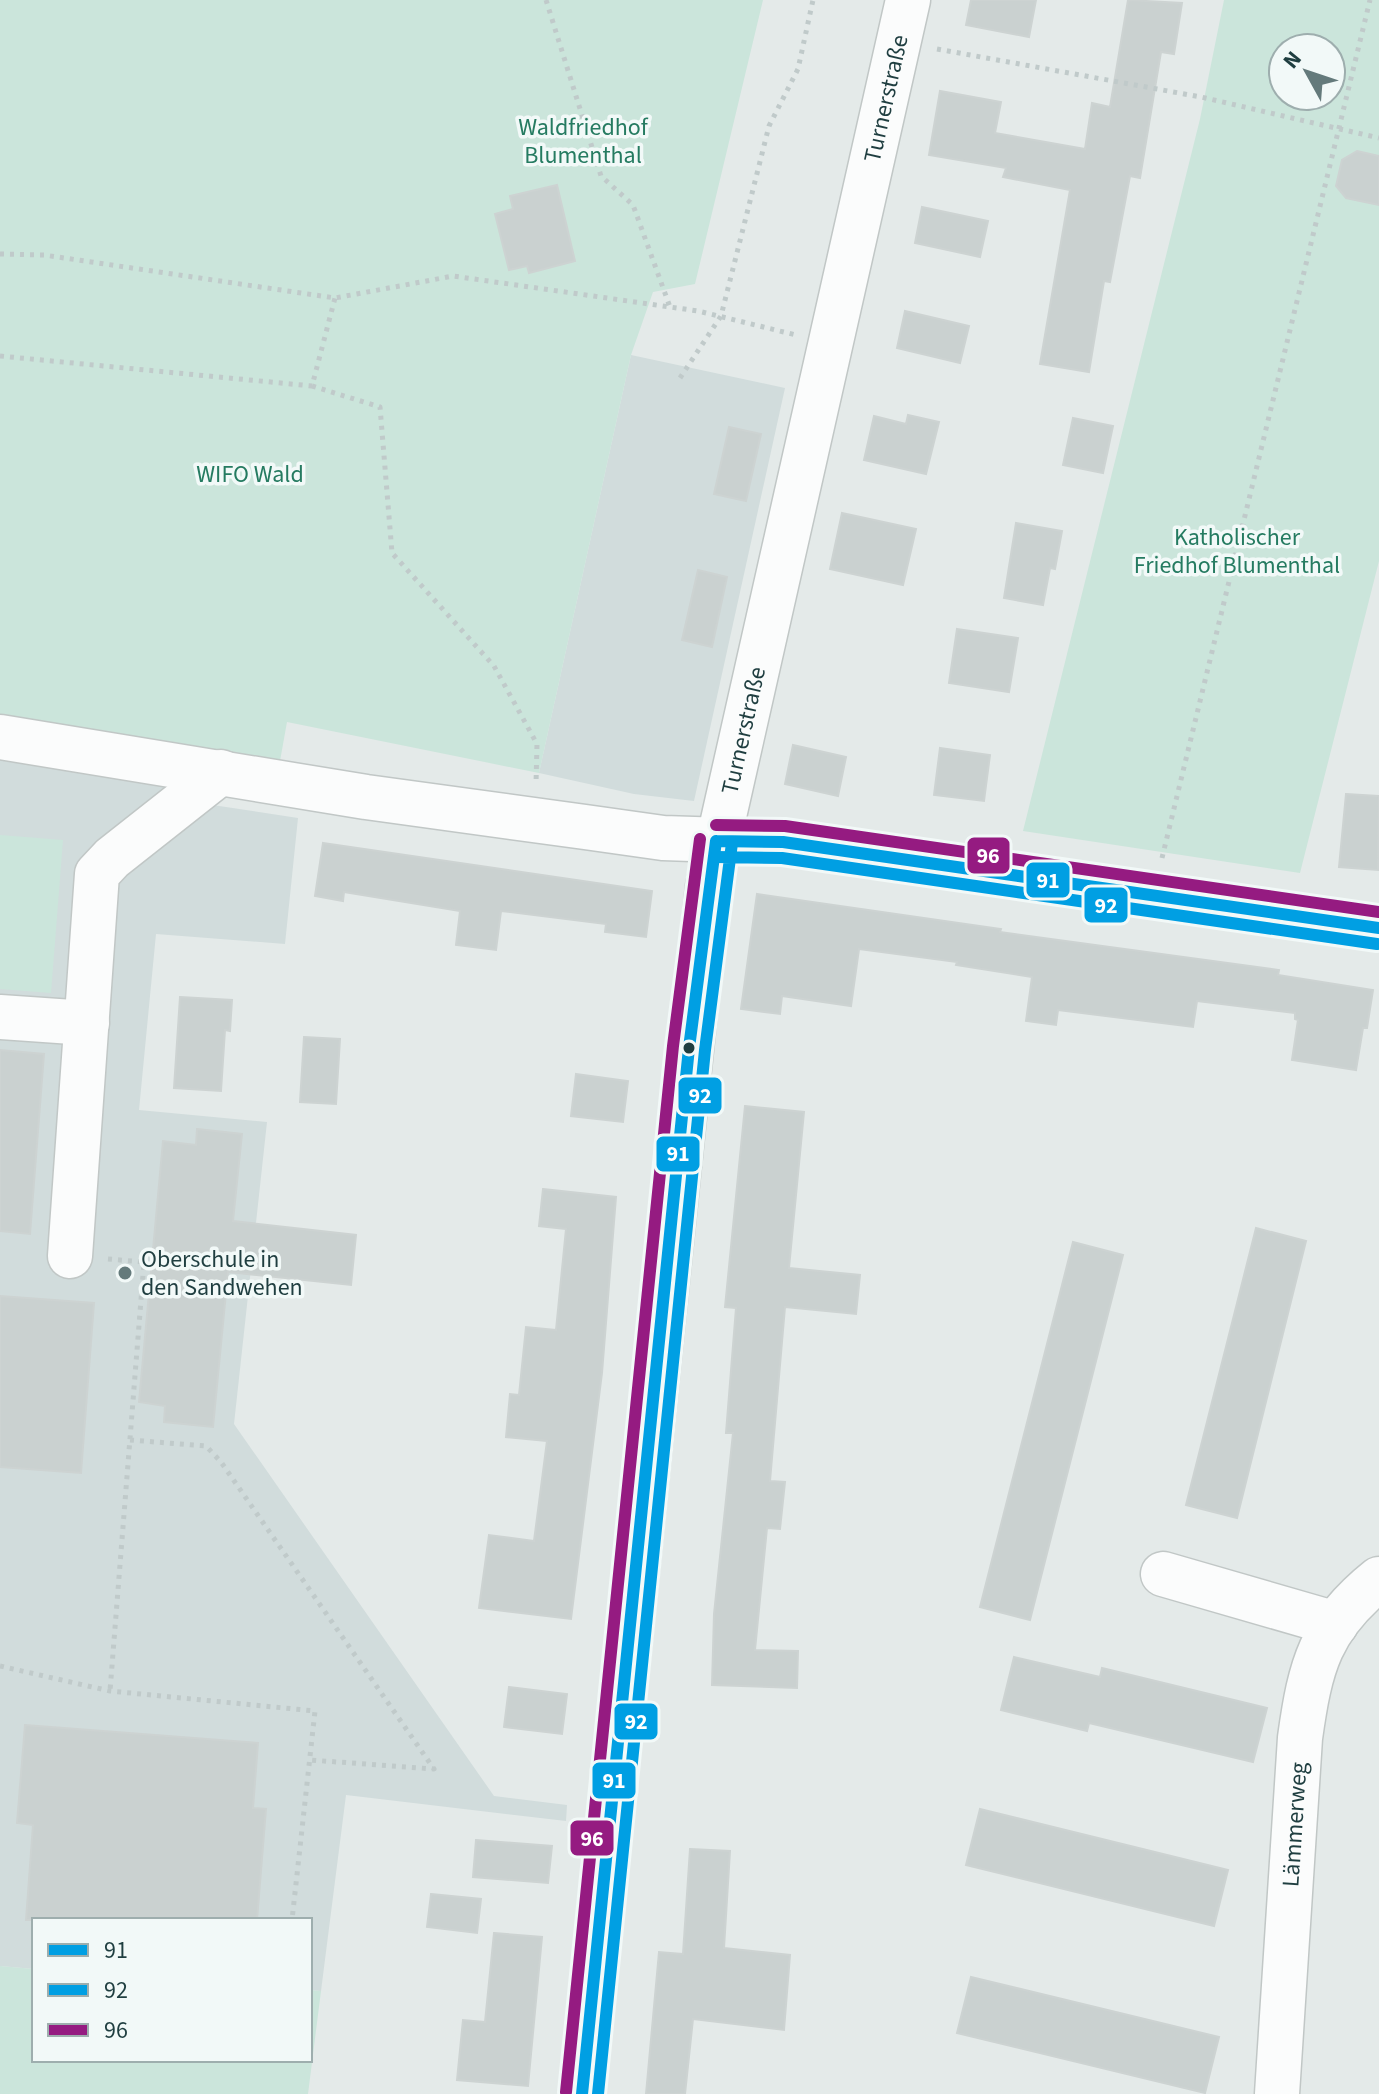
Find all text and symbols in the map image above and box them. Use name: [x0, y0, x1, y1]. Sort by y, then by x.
street label: Turnerstraße: [854, 31, 917, 166]
north arrow: [1267, 32, 1347, 112]
text: N: [1275, 44, 1309, 76]
park label: Waldfriedhof Blumenthal: [518, 110, 649, 173]
park label: WIFO Wald: [196, 457, 304, 492]
park label: Katholischer Friedhof Blumenthal: [1134, 520, 1340, 583]
street label: Turnerstraße: [712, 663, 775, 798]
line badge: 96: [966, 836, 1011, 875]
text: 96: [976, 840, 1000, 872]
line badge: 91: [1025, 861, 1071, 899]
text: 91: [1036, 865, 1060, 897]
line badge: 92: [1083, 886, 1129, 924]
text: 92: [1094, 890, 1118, 922]
unlabelled marker: [681, 1040, 697, 1056]
line badge: 92: [677, 1076, 723, 1115]
text: 92: [688, 1080, 712, 1112]
line badge: 91: [655, 1135, 701, 1173]
text: 91: [666, 1138, 690, 1170]
place label: Oberschule in den Sandwehen: [141, 1242, 303, 1305]
marker: Oberschule in den Sandwehen: [116, 1264, 134, 1282]
line badge: 92: [613, 1702, 659, 1741]
text: 92: [624, 1706, 648, 1738]
line badge: 91: [591, 1761, 637, 1800]
street label: Lämmerweg: [1273, 1761, 1316, 1888]
text: 91: [602, 1765, 626, 1797]
line badge: 96: [569, 1819, 615, 1857]
text: 96: [580, 1823, 604, 1855]
legend: [32, 1918, 312, 2062]
text: 91: [104, 1933, 128, 1968]
text: 92: [104, 1973, 128, 2008]
text: 96: [104, 2013, 128, 2048]

